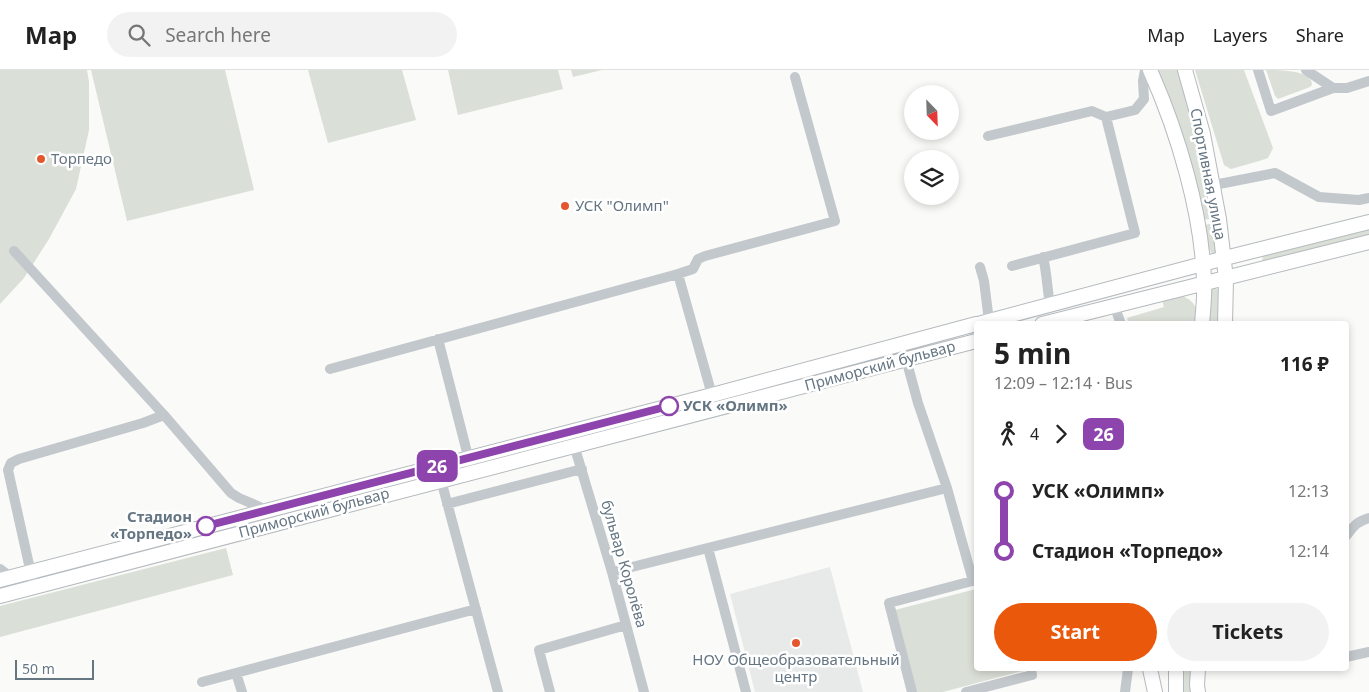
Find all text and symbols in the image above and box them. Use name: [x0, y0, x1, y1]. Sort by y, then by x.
search box: [107, 12, 457, 57]
text: Map: [25, 18, 77, 51]
icon: search: [125, 21, 153, 49]
text: Search here: [165, 22, 271, 48]
text: Map: [1147, 23, 1185, 47]
text: Layers: [1213, 23, 1268, 47]
text: Share: [1296, 23, 1344, 47]
north arrow: [904, 85, 959, 140]
map controls: [904, 85, 959, 205]
street label: Спортивная улица: [1186, 106, 1232, 241]
place label: Торпедо: [51, 148, 112, 168]
button: layers: [904, 150, 959, 205]
marker: Торпедо: [35, 153, 47, 165]
place label: УСК "Олимп": [575, 195, 669, 215]
marker: УСК "Олимп": [559, 200, 571, 212]
text: 5 min: [994, 334, 1071, 372]
street label: Приморский бульвар: [802, 335, 957, 395]
text: 116 ₽: [1280, 351, 1329, 377]
text: 12:09 – 12:14 · Bus: [994, 372, 1133, 394]
place label: УСК «Олимп»: [683, 395, 788, 415]
marker: УСК «Олимп»: [659, 396, 679, 416]
icon: walk: [994, 420, 1022, 448]
icon: forward: [1047, 420, 1075, 448]
text: 26: [1093, 422, 1114, 446]
text: 4: [1030, 423, 1039, 445]
line badge: 26: [414, 450, 460, 482]
text: 26: [427, 454, 447, 478]
text: УСК «Олимп»: [1032, 478, 1165, 504]
text: 12:13: [1288, 480, 1329, 502]
street label: Приморский бульвар: [236, 482, 391, 542]
street label: бульвар Королёва: [597, 497, 653, 630]
place label: Стадион «Торпедо»: [110, 506, 192, 543]
marker: Стадион «Торпедо»: [196, 516, 216, 536]
text: Стадион «Торпедо»: [1032, 538, 1223, 564]
text: 12:14: [1288, 540, 1329, 562]
button: Start: [994, 603, 1157, 661]
button: Tickets: [1167, 603, 1329, 661]
marker: НОУ Общеобразовательный центр: [790, 637, 802, 649]
place label: НОУ Общеобразовательный центр: [692, 649, 900, 686]
scale bar: [15, 657, 94, 680]
text: 50 m: [22, 659, 55, 678]

